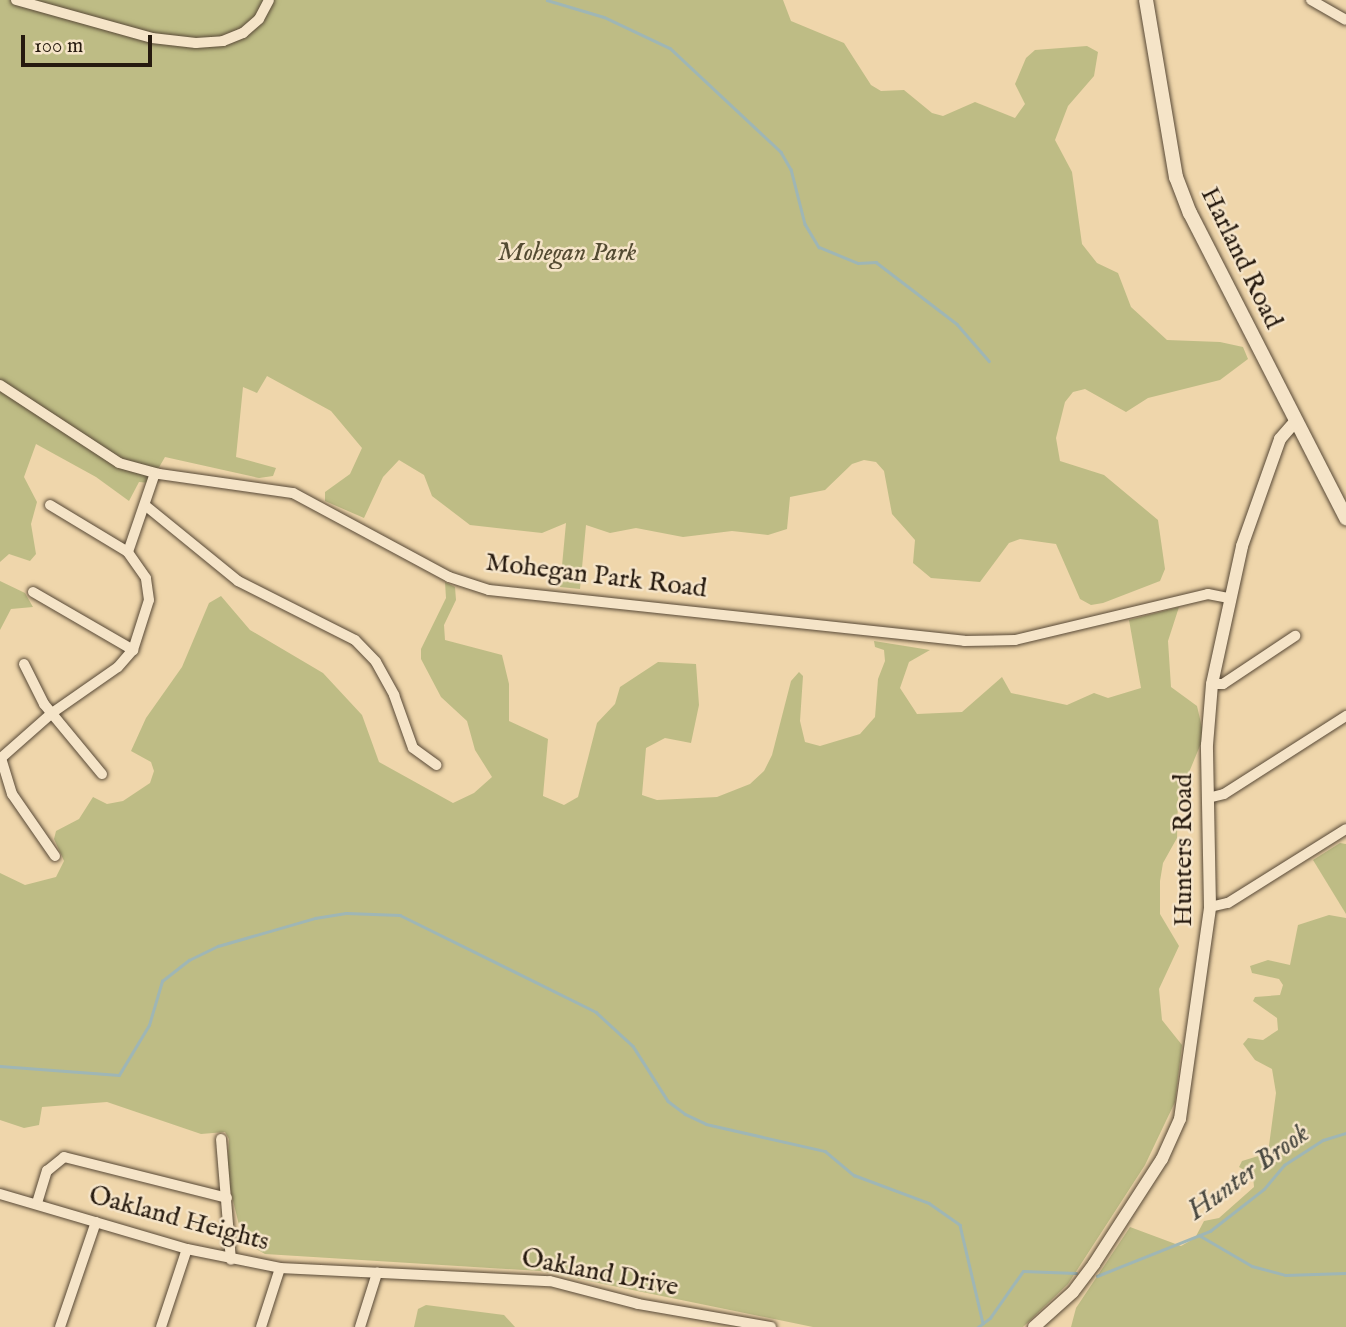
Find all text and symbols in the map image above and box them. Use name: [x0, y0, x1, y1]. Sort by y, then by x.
scale bar: [24, 21, 156, 65]
text: 100 m: [34, 33, 83, 60]
street label: Harland Road: [1193, 182, 1289, 334]
park label: Mohegan Park: [498, 237, 636, 269]
street label: Mohegan Park Road: [484, 547, 708, 605]
street label: Hunters Road: [1168, 773, 1200, 927]
water label: Hunter Brook: [1182, 1118, 1316, 1228]
street label: Oakland Heights: [85, 1180, 273, 1258]
street label: Oakland Drive: [519, 1243, 681, 1303]

